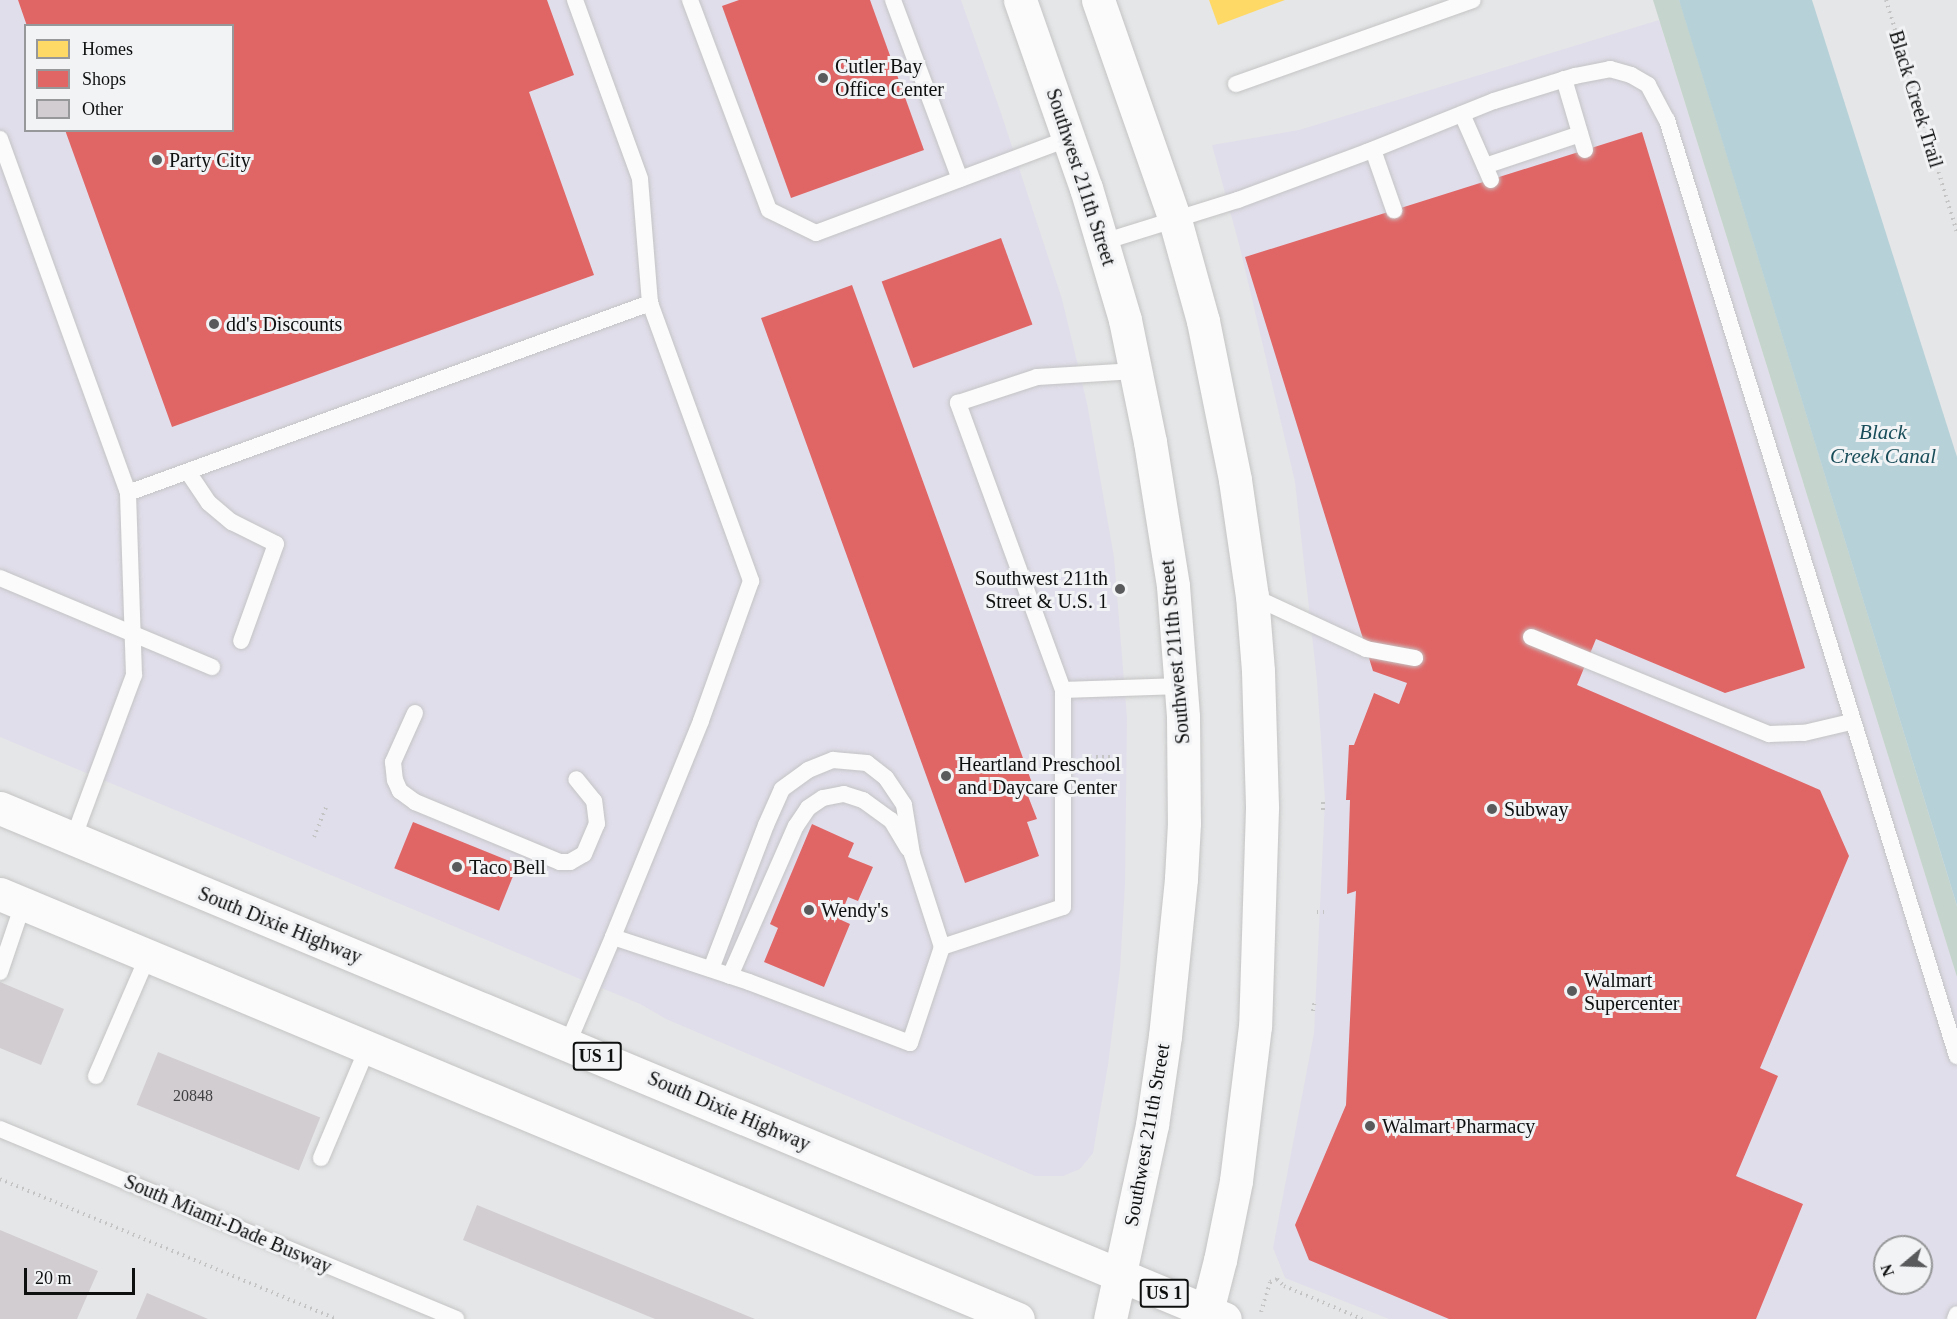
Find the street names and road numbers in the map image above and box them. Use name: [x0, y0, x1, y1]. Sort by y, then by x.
street label: Black Creek Trail: [1884, 27, 1948, 171]
street label: Southwest 211th Street: [1041, 85, 1121, 269]
street label: Southwest 211th Street: [1155, 559, 1195, 745]
street label: South Dixie Highway: [195, 881, 365, 969]
road number: US 1: [572, 1041, 622, 1071]
street label: Southwest 211th Street: [1119, 1042, 1175, 1228]
street label: South Dixie Highway: [644, 1066, 814, 1156]
street label: South Miami-Dade Busway: [121, 1169, 335, 1279]
road number: US 1: [1138, 1278, 1190, 1308]

